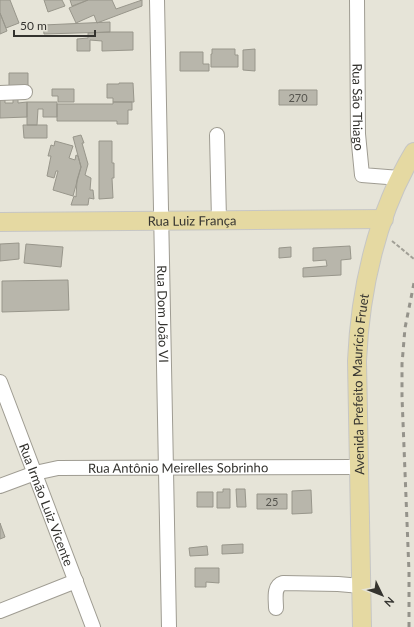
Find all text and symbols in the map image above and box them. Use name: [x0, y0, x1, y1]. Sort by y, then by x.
scale bar: [14, 12, 95, 38]
text: 50 m: [20, 18, 47, 33]
street label: Rua São Thiago: [349, 63, 368, 151]
house number: 270: [288, 91, 308, 104]
street label: Rua Luiz França: [148, 212, 236, 229]
street label: Rua Dom João VI: [154, 265, 172, 363]
street label: Avenida Prefeito Maurício Fruet: [349, 292, 372, 475]
street label: Rua Irmão Luiz Vicente: [16, 441, 77, 568]
street label: Rua Antônio Meirelles Sobrinho: [88, 459, 268, 476]
house number: 25: [266, 495, 278, 508]
north arrow: [362, 575, 402, 615]
text: N: [382, 595, 397, 610]

